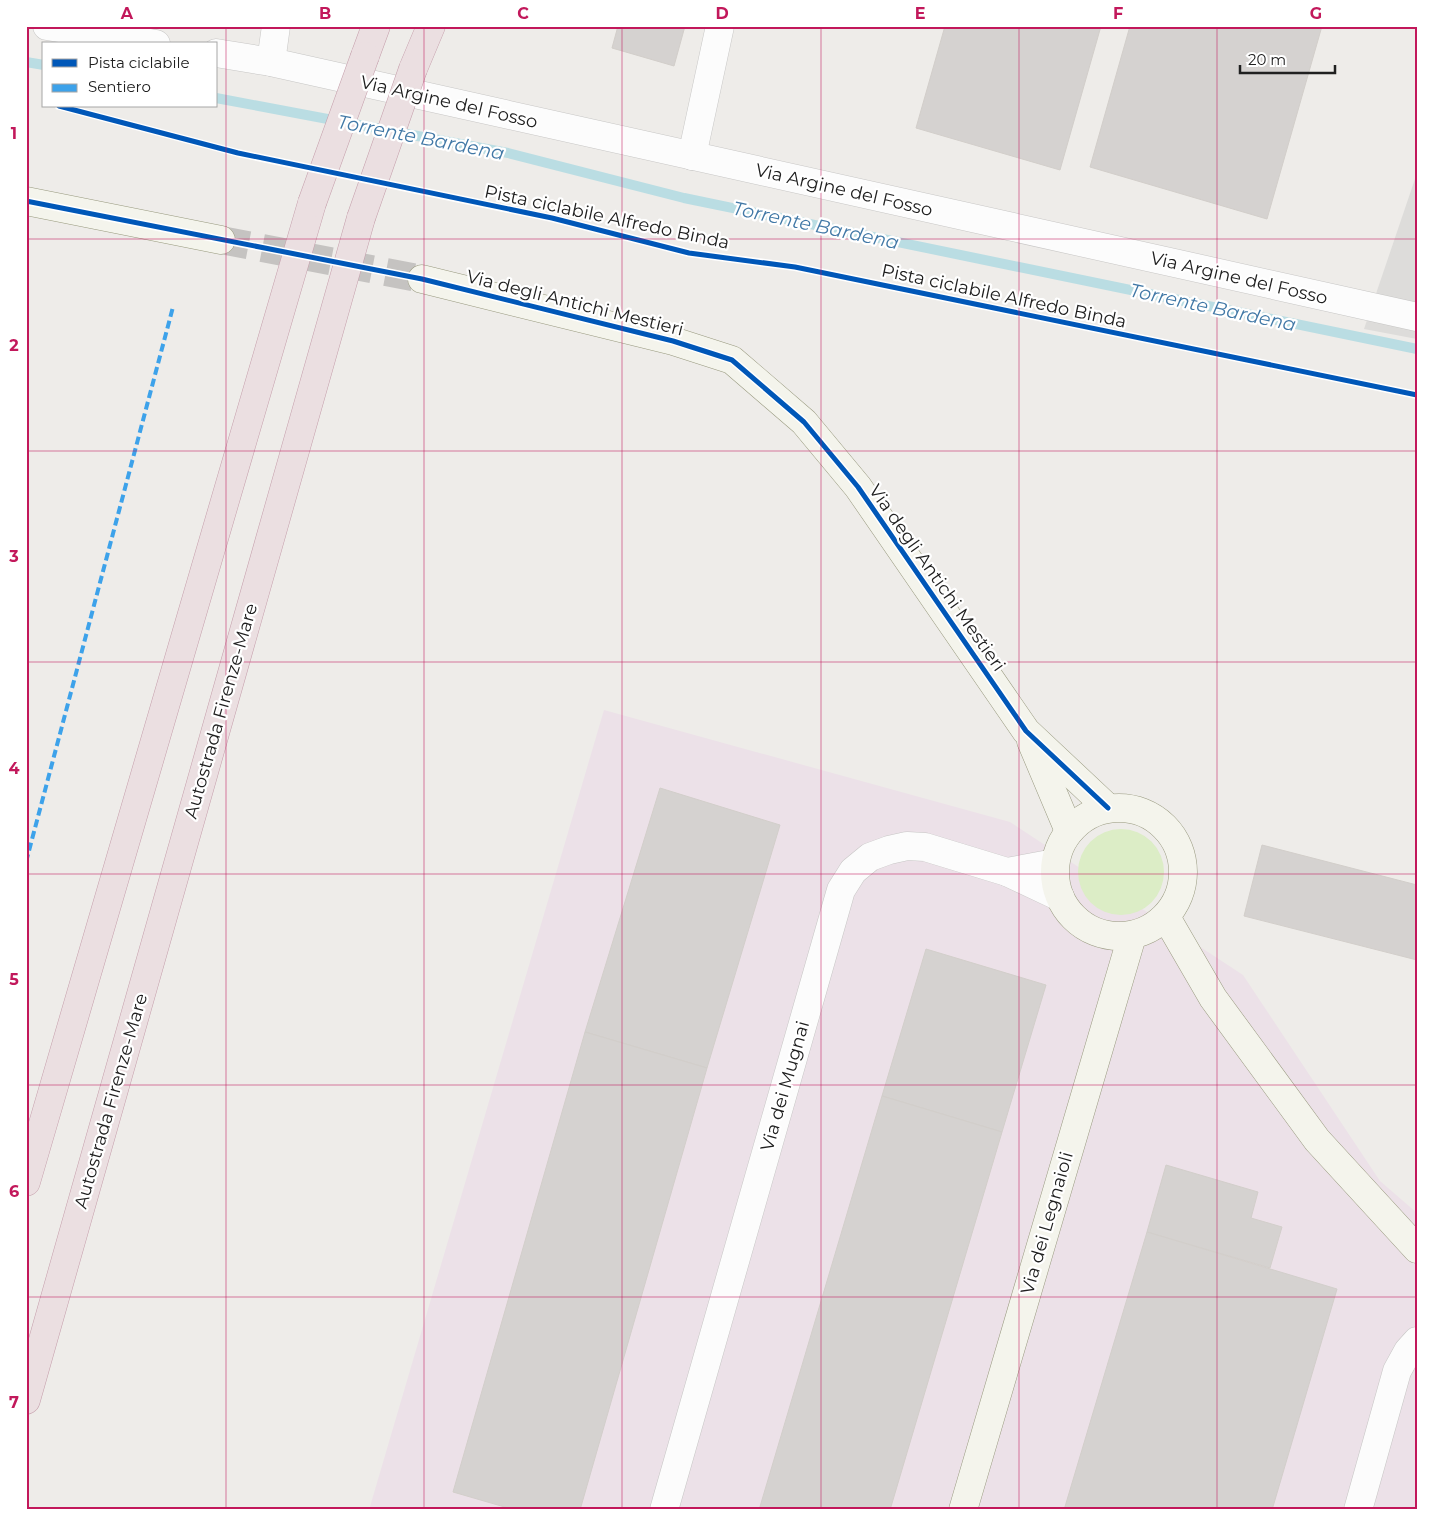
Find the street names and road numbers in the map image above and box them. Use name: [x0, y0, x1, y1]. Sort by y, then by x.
street label: Via Argine del Fosso: [358, 71, 540, 133]
street label: Via Argine del Fosso: [753, 159, 935, 221]
street label: Pista ciclabile Alfredo Binda: [482, 180, 732, 254]
street label: Via Argine del Fosso: [1148, 247, 1330, 309]
street label: Pista ciclabile Alfredo Binda: [879, 259, 1129, 333]
street label: Via degli Antichi Mestieri: [464, 265, 686, 341]
street label: Via degli Antichi Mestieri: [864, 480, 1010, 676]
street label: Autostrada Firenze-Mare: [180, 601, 262, 821]
street label: Autostrada Firenze-Mare: [70, 991, 152, 1211]
street label: Via dei Mugnai: [756, 1018, 814, 1154]
street label: Via dei Legnaioli: [1016, 1149, 1078, 1297]

